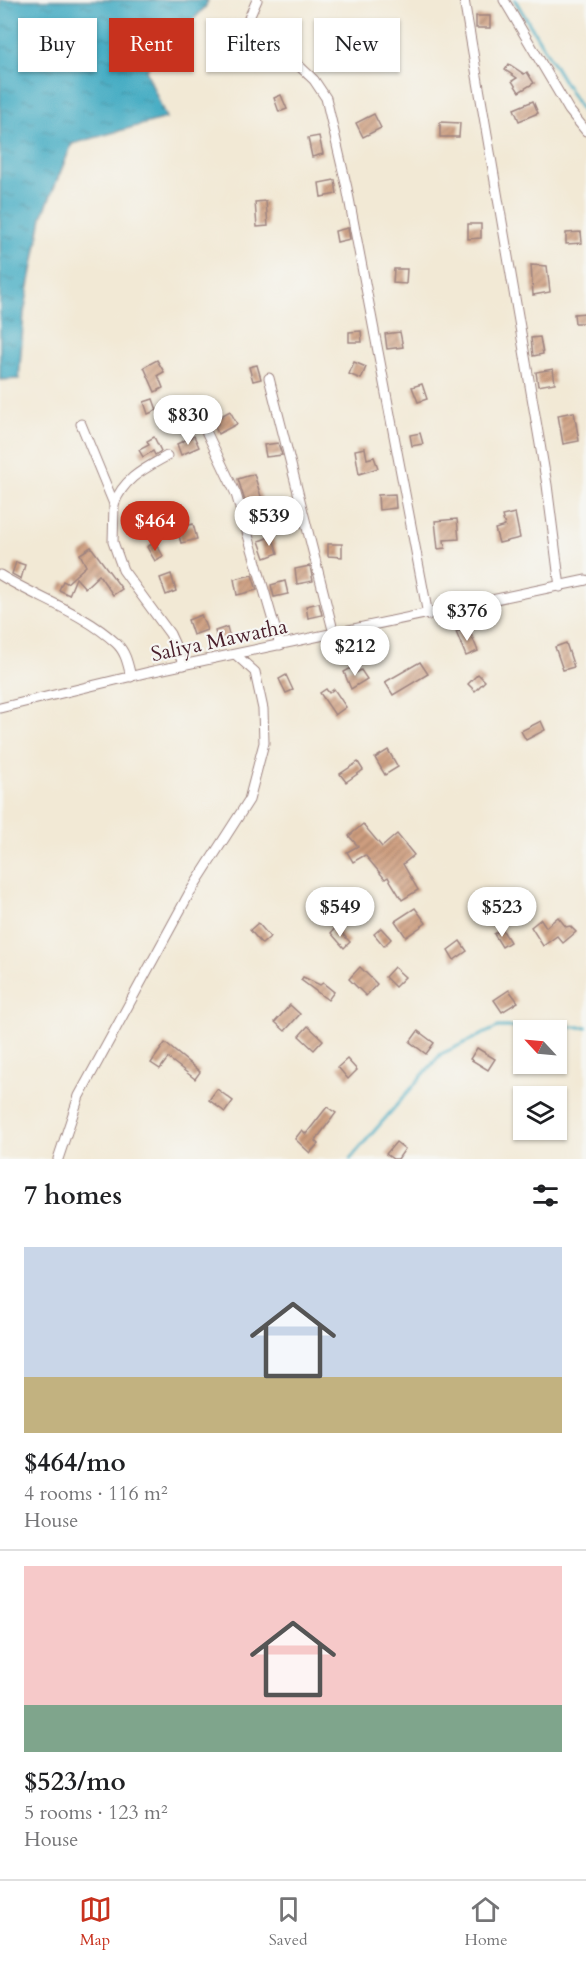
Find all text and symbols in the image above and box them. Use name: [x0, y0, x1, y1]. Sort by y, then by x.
chip: Buy: [18, 18, 97, 72]
chip: Rent: [109, 18, 194, 72]
chip: Filters: [206, 18, 302, 72]
chip: New: [314, 18, 400, 72]
pin: $830: [152, 395, 224, 446]
text: $830: [168, 401, 208, 428]
pin: $539: [233, 496, 305, 547]
pin: $464: [119, 501, 191, 552]
text: $539: [249, 502, 289, 529]
text: $464: [135, 507, 175, 534]
pin: $376: [431, 591, 503, 642]
text: $376: [447, 597, 487, 624]
street label: Saliya Mawatha: [148, 612, 290, 669]
pin: $212: [319, 626, 391, 677]
text: $212: [335, 632, 375, 659]
pin: $549: [304, 887, 376, 938]
pin: $523: [466, 887, 538, 938]
text: $549: [320, 893, 360, 920]
text: $523: [482, 893, 522, 920]
north arrow: [513, 1020, 567, 1074]
map controls: [513, 1020, 567, 1140]
button: layers: [513, 1086, 567, 1140]
text: 7 homes: [24, 1178, 122, 1213]
icon: filters: [529, 1179, 562, 1212]
icon: home: [239, 1286, 347, 1394]
text: $464/mo: [24, 1445, 126, 1480]
text: 4 rooms · 116 m²: [24, 1480, 168, 1507]
text: House: [24, 1507, 78, 1534]
icon: home: [239, 1605, 347, 1713]
text: $523/mo: [24, 1764, 126, 1799]
text: 5 rooms · 123 m²: [24, 1799, 168, 1826]
text: House: [24, 1826, 78, 1853]
tab: Map: [79, 1893, 112, 1951]
tab: Saved: [269, 1893, 307, 1951]
tab: Home: [465, 1893, 507, 1951]

